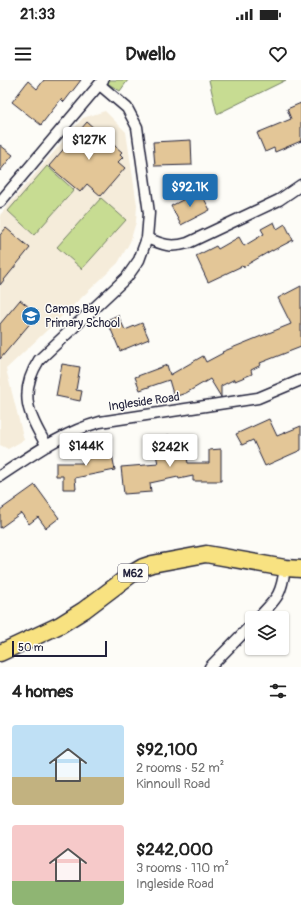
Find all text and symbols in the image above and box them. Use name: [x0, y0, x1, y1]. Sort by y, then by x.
text: 21:33: [20, 5, 55, 24]
icon: menu: [12, 43, 34, 65]
text: Dwello: [125, 43, 176, 66]
icon: heart: [267, 43, 289, 65]
pin: $127K: [61, 127, 117, 161]
text: $127K: [72, 132, 106, 148]
pin: $92.1K: [157, 174, 223, 208]
text: $92.1K: [172, 179, 208, 195]
place label: Camps Bay Primary School: [45, 302, 120, 331]
school or university icon: Camps Bay Primary School: [20, 305, 42, 327]
street label: Ingleside Road: [107, 390, 181, 414]
pin: $144K: [58, 433, 114, 467]
pin: $242K: [142, 434, 198, 468]
text: $144K: [68, 438, 104, 454]
text: $242K: [152, 439, 188, 455]
road number: M62: [118, 564, 148, 582]
map controls: [245, 611, 289, 655]
button: layers: [245, 611, 289, 655]
scale bar: [12, 639, 107, 658]
text: 50 m: [18, 641, 44, 654]
icon: filters: [267, 680, 289, 702]
text: 4 homes: [12, 681, 73, 702]
text: $92,100: [136, 739, 198, 760]
icon: home: [44, 741, 92, 789]
text: 2 rooms · 52 m²: [136, 760, 224, 776]
text: Kinnoull Road: [136, 776, 210, 792]
text: $242,000: [136, 839, 213, 860]
icon: home: [44, 841, 92, 889]
text: 3 rooms · 110 m²: [136, 860, 229, 876]
text: Ingleside Road: [136, 876, 214, 892]

